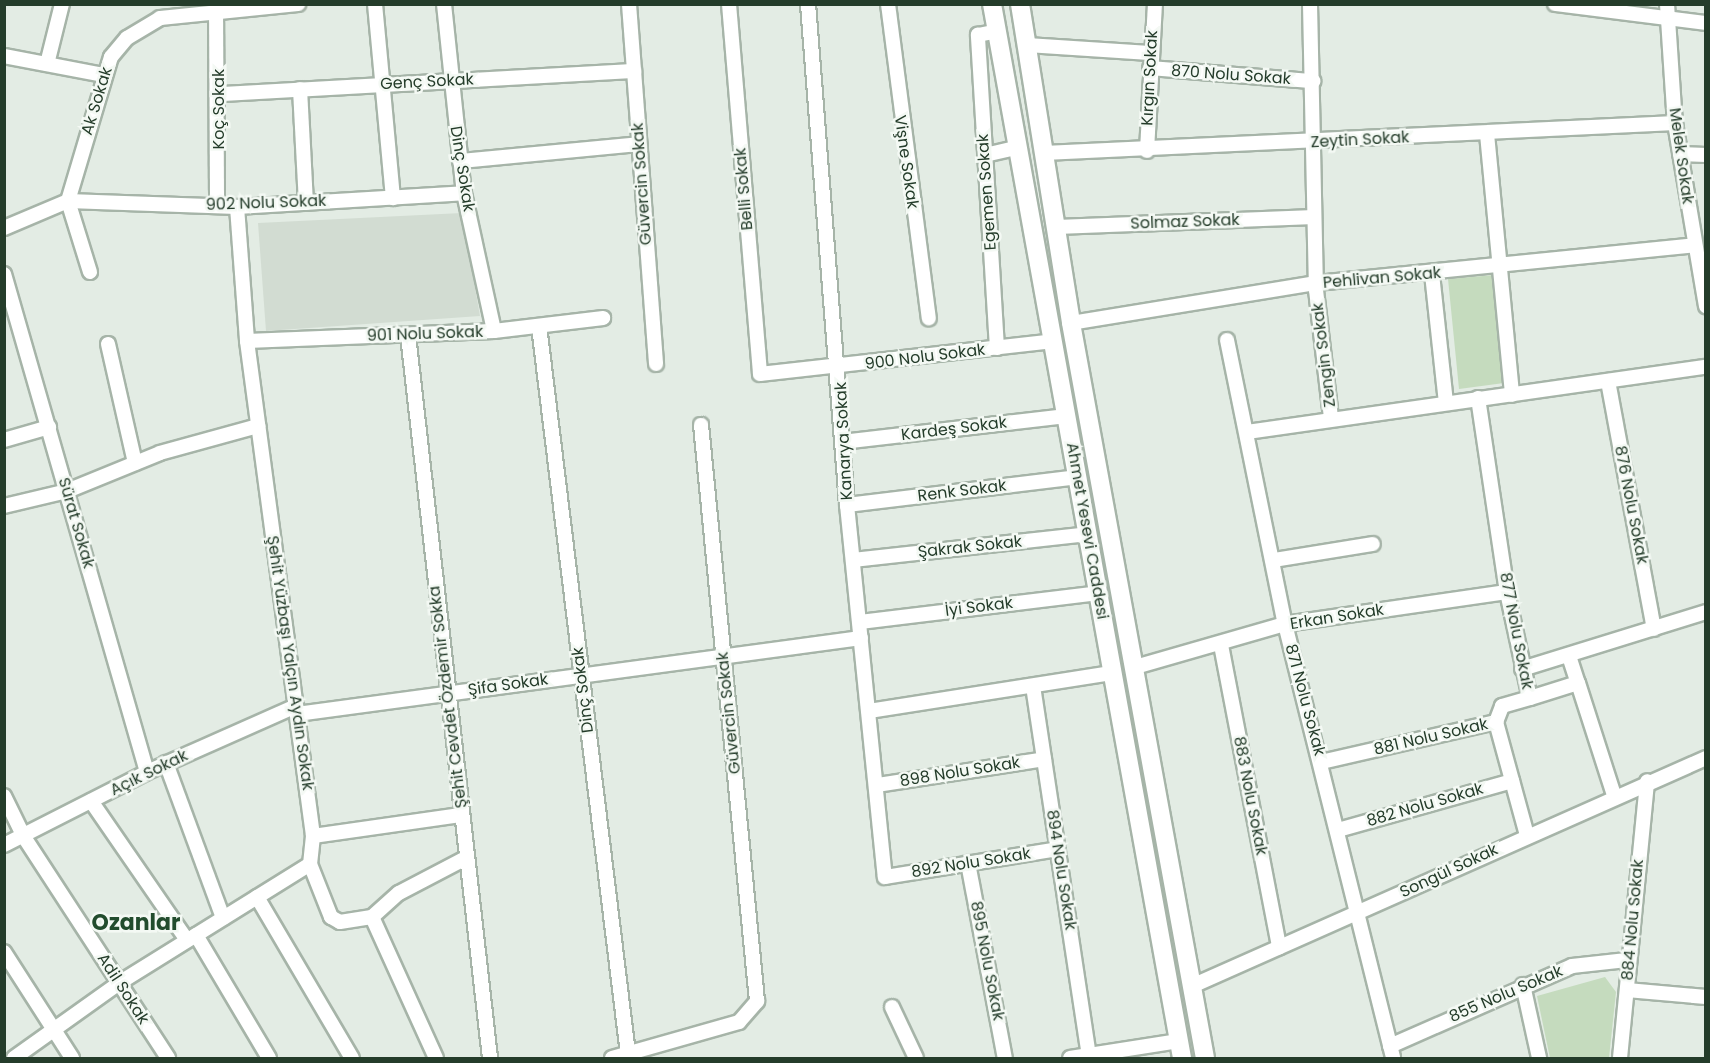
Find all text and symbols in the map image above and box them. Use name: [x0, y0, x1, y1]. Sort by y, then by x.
street label: Kırgın Sokak: [1138, 30, 1162, 126]
street label: 870 Nolu Sokak: [1170, 61, 1292, 89]
street label: Ak Sokak: [78, 65, 116, 137]
street label: Koç Sokak: [209, 69, 229, 149]
street label: Genç Sokak: [380, 70, 474, 94]
street label: Melek Sokak: [1665, 107, 1697, 205]
street label: Vişne Sokak: [890, 114, 922, 210]
street label: Güvercin Sokak: [628, 122, 656, 246]
street label: Dinç Sokak: [446, 125, 478, 213]
street label: Zeytin Sokak: [1310, 128, 1410, 152]
street label: Egemen Sokak: [973, 133, 1001, 251]
street label: Belli Sokak: [731, 147, 757, 231]
street label: 902 Nolu Sokak: [205, 191, 327, 215]
street label: Solmaz Sokak: [1130, 210, 1240, 234]
street label: Pehlivan Sokak: [1322, 263, 1442, 293]
street label: Zengin Sokak: [1308, 302, 1340, 408]
street label: 901 Nolu Sokak: [367, 322, 483, 346]
street label: 900 Nolu Sokak: [864, 340, 986, 374]
street label: Kanarya Sokak: [831, 381, 857, 501]
street label: Kardeş Sokak: [900, 413, 1008, 445]
street label: Ahmet Yesevi Caddesi: [1062, 441, 1112, 621]
street label: 876 Nolu Sokak: [1610, 444, 1652, 566]
street label: Sürat Sokak: [54, 475, 98, 571]
street label: Renk Sokak: [916, 476, 1008, 506]
street label: Şakrak Sokak: [917, 532, 1023, 562]
street label: Şehit Yüzbaşı Yalçın Aydın Sokak: [263, 534, 317, 792]
street label: 877 Nolu Sokak: [1495, 571, 1537, 691]
street label: Şehit Cevdet Özdemir Sokka: [425, 585, 471, 809]
street label: İyi Sokak: [944, 593, 1014, 621]
street label: Erkan Sokak: [1289, 600, 1385, 634]
street label: 871 Nolu Sokak: [1281, 642, 1329, 758]
street label: Dinç Sokak: [568, 646, 598, 734]
street label: Güvercin Sokak: [713, 651, 745, 775]
street label: Şifa Sokak: [467, 670, 549, 700]
street label: 881 Nolu Sokak: [1372, 715, 1490, 759]
street label: 883 Nolu Sokak: [1229, 735, 1271, 857]
street label: Açık Sokak: [107, 746, 191, 800]
street label: 898 Nolu Sokak: [899, 753, 1021, 791]
street label: 882 Nolu Sokak: [1364, 779, 1486, 831]
street label: 894 Nolu Sokak: [1042, 809, 1080, 931]
street label: Songül Sokak: [1397, 840, 1501, 902]
street label: 892 Nolu Sokak: [910, 844, 1032, 882]
street label: 884 Nolu Sokak: [1618, 859, 1648, 981]
street label: 895 Nolu Sokak: [966, 900, 1008, 1022]
district label: Ozanlar: [92, 910, 180, 936]
street label: Adil Sokak: [93, 950, 153, 1028]
street label: 855 Nolu Sokak: [1446, 961, 1566, 1027]

